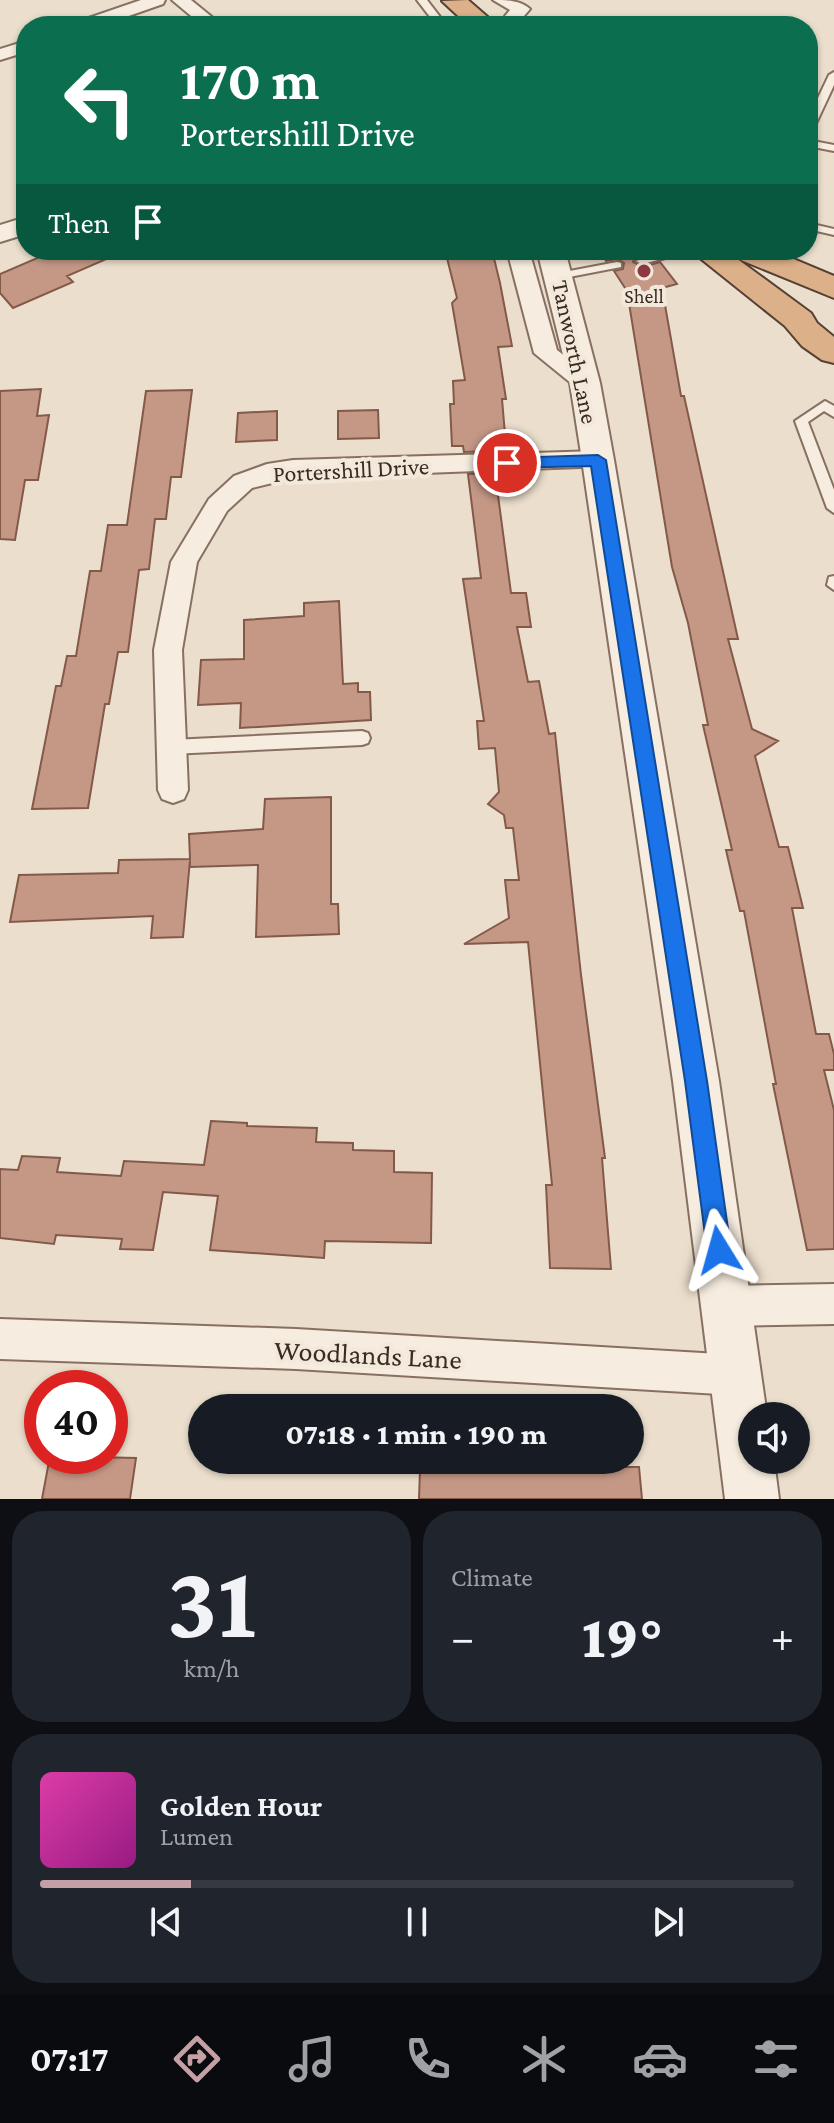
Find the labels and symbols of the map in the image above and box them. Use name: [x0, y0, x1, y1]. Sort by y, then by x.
marker: Shell: [635, 262, 653, 280]
street label: Tanworth Lane: [547, 278, 604, 426]
place label: Shell: [624, 285, 664, 307]
pin: [473, 429, 541, 497]
street label: Portershill Drive: [272, 452, 430, 487]
position arrow: [677, 1208, 761, 1292]
street label: Woodlands Lane: [273, 1334, 462, 1375]
speed limit sign: 40: [24, 1370, 128, 1474]

